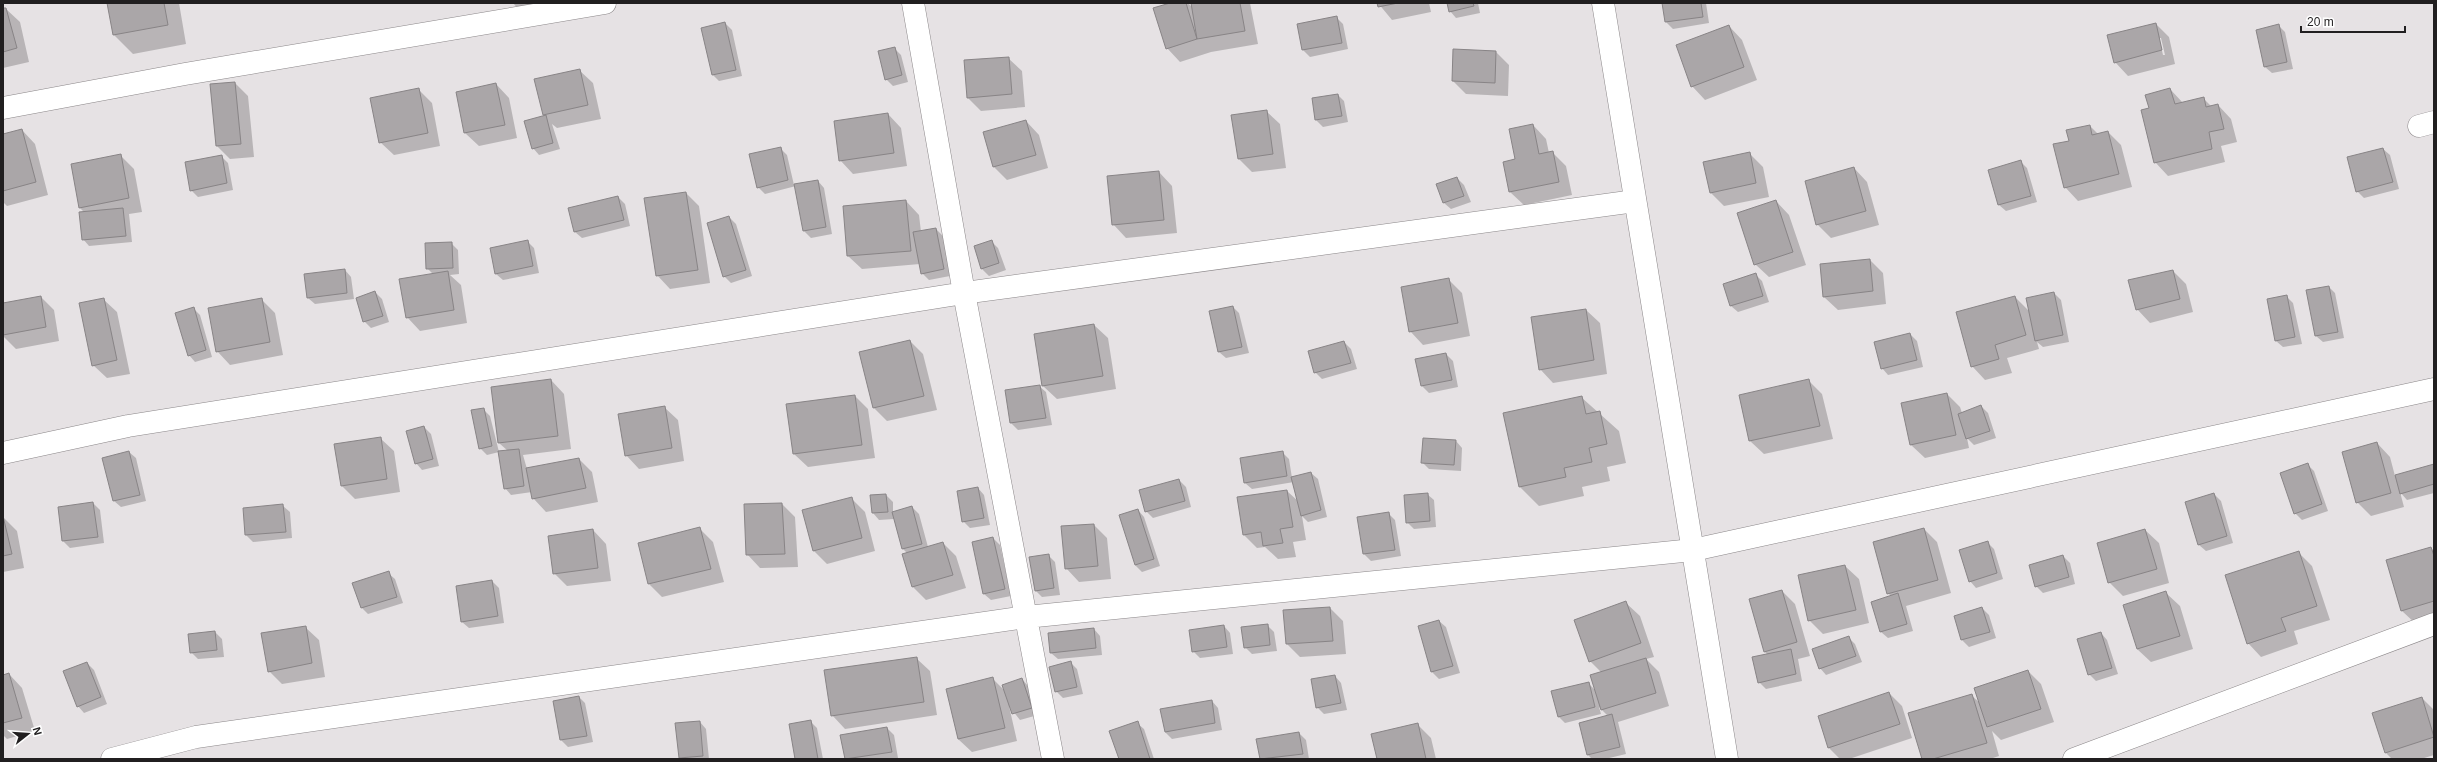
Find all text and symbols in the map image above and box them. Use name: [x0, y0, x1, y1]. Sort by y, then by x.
scale bar: [2301, 8, 2405, 34]
text: 20 m: [2307, 15, 2334, 29]
north arrow: [8, 714, 48, 754]
text: N: [31, 726, 44, 737]

